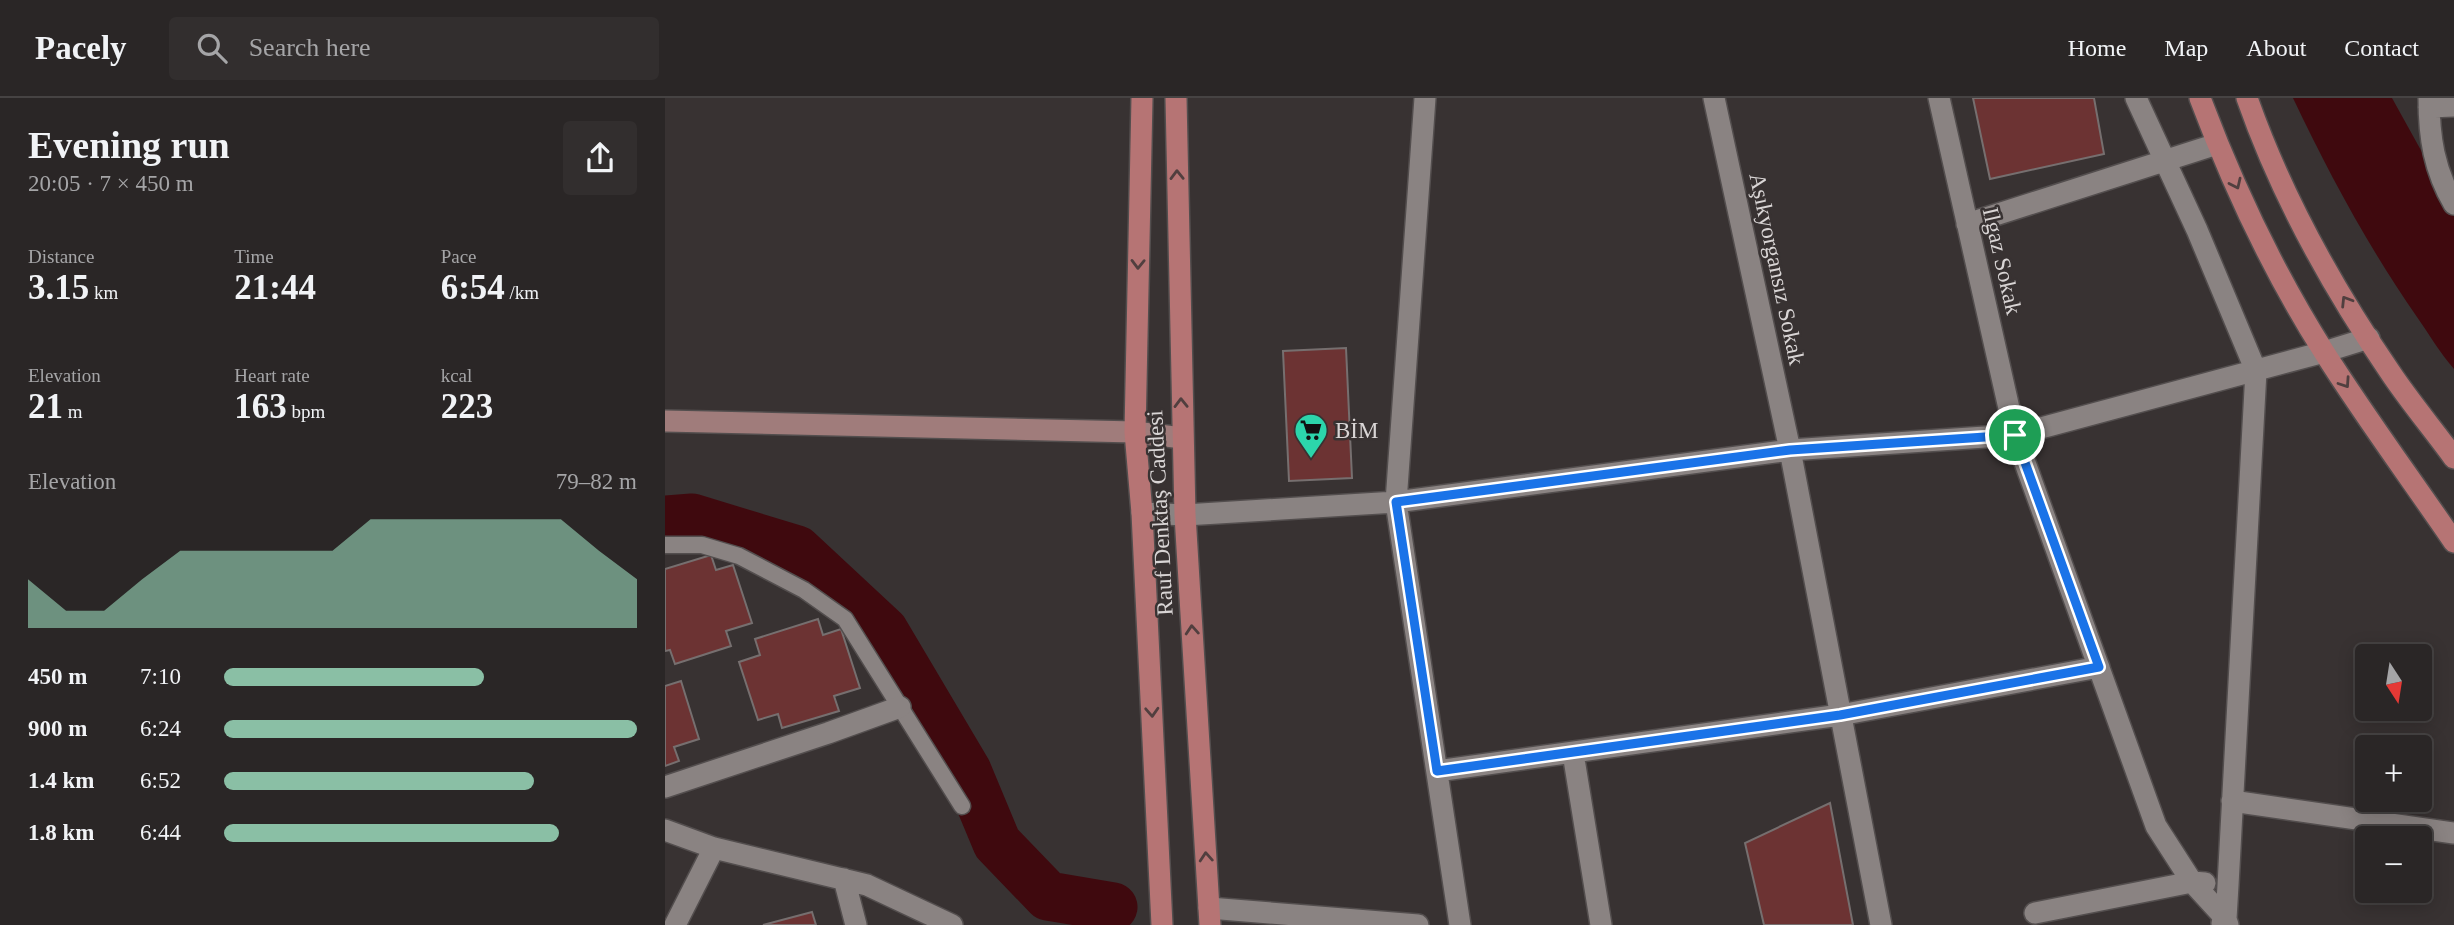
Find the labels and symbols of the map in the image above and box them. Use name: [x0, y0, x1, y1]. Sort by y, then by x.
one-way arrow: [1169, 169, 1185, 180]
street label: Aşıkyorgansız Sokak: [1744, 171, 1810, 368]
one-way arrow: [2228, 176, 2242, 189]
street label: Ilgaz Sokak: [1978, 205, 2027, 318]
one-way arrow: [1131, 259, 1146, 270]
one-way arrow: [2341, 295, 2354, 308]
one-way arrow: [2337, 375, 2349, 388]
one-way arrow: [1173, 397, 1188, 408]
pin: [1985, 405, 2045, 465]
street label: Rauf Denktaş Caddesi: [1142, 410, 1178, 616]
supermarket icon: BİM: [1292, 411, 1330, 460]
place label: BİM: [1335, 418, 1378, 443]
one-way arrow: [1185, 624, 1200, 635]
north arrow: [2355, 644, 2433, 721]
one-way arrow: [1144, 706, 1159, 717]
one-way arrow: [1199, 851, 1214, 862]

